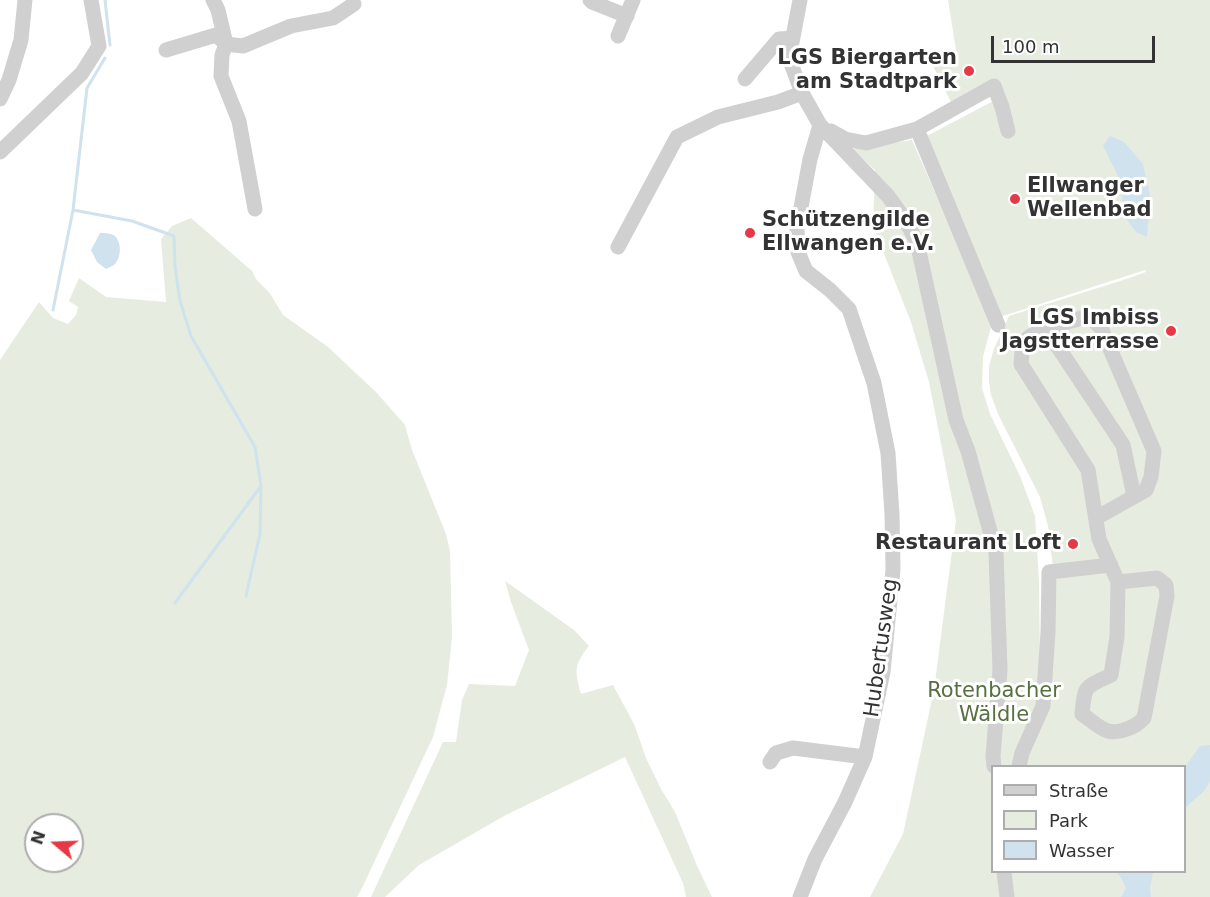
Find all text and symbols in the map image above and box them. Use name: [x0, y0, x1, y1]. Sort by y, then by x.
scale bar: [994, 24, 1158, 62]
text: 100 m: [1002, 36, 1060, 57]
place label: LGS Biergarten am Stadtpark: [777, 46, 957, 96]
marker: LGS Biergarten am Stadtpark: [962, 64, 976, 78]
place label: Ellwanger Wellenbad: [1027, 174, 1151, 224]
marker: Ellwanger Wellenbad: [1008, 192, 1022, 206]
place label: Schützengilde Ellwangen e.V.: [762, 208, 935, 258]
marker: Schützengilde Ellwangen e.V.: [743, 226, 757, 240]
place label: LGS Imbiss Jagstterrasse: [1001, 306, 1159, 356]
marker: LGS Imbiss Jagstterrasse: [1164, 324, 1178, 338]
place label: Restaurant Loft: [875, 531, 1061, 557]
marker: Restaurant Loft: [1066, 537, 1080, 551]
street label: Hubertusweg: [860, 577, 904, 719]
park label: Rotenbacher Wäldle: [927, 679, 1061, 729]
legend: [991, 765, 1186, 873]
text: Straße: [1049, 780, 1108, 801]
text: Park: [1049, 810, 1088, 831]
north arrow: [24, 813, 84, 873]
text: N: [27, 828, 50, 847]
text: Wasser: [1049, 840, 1114, 861]

